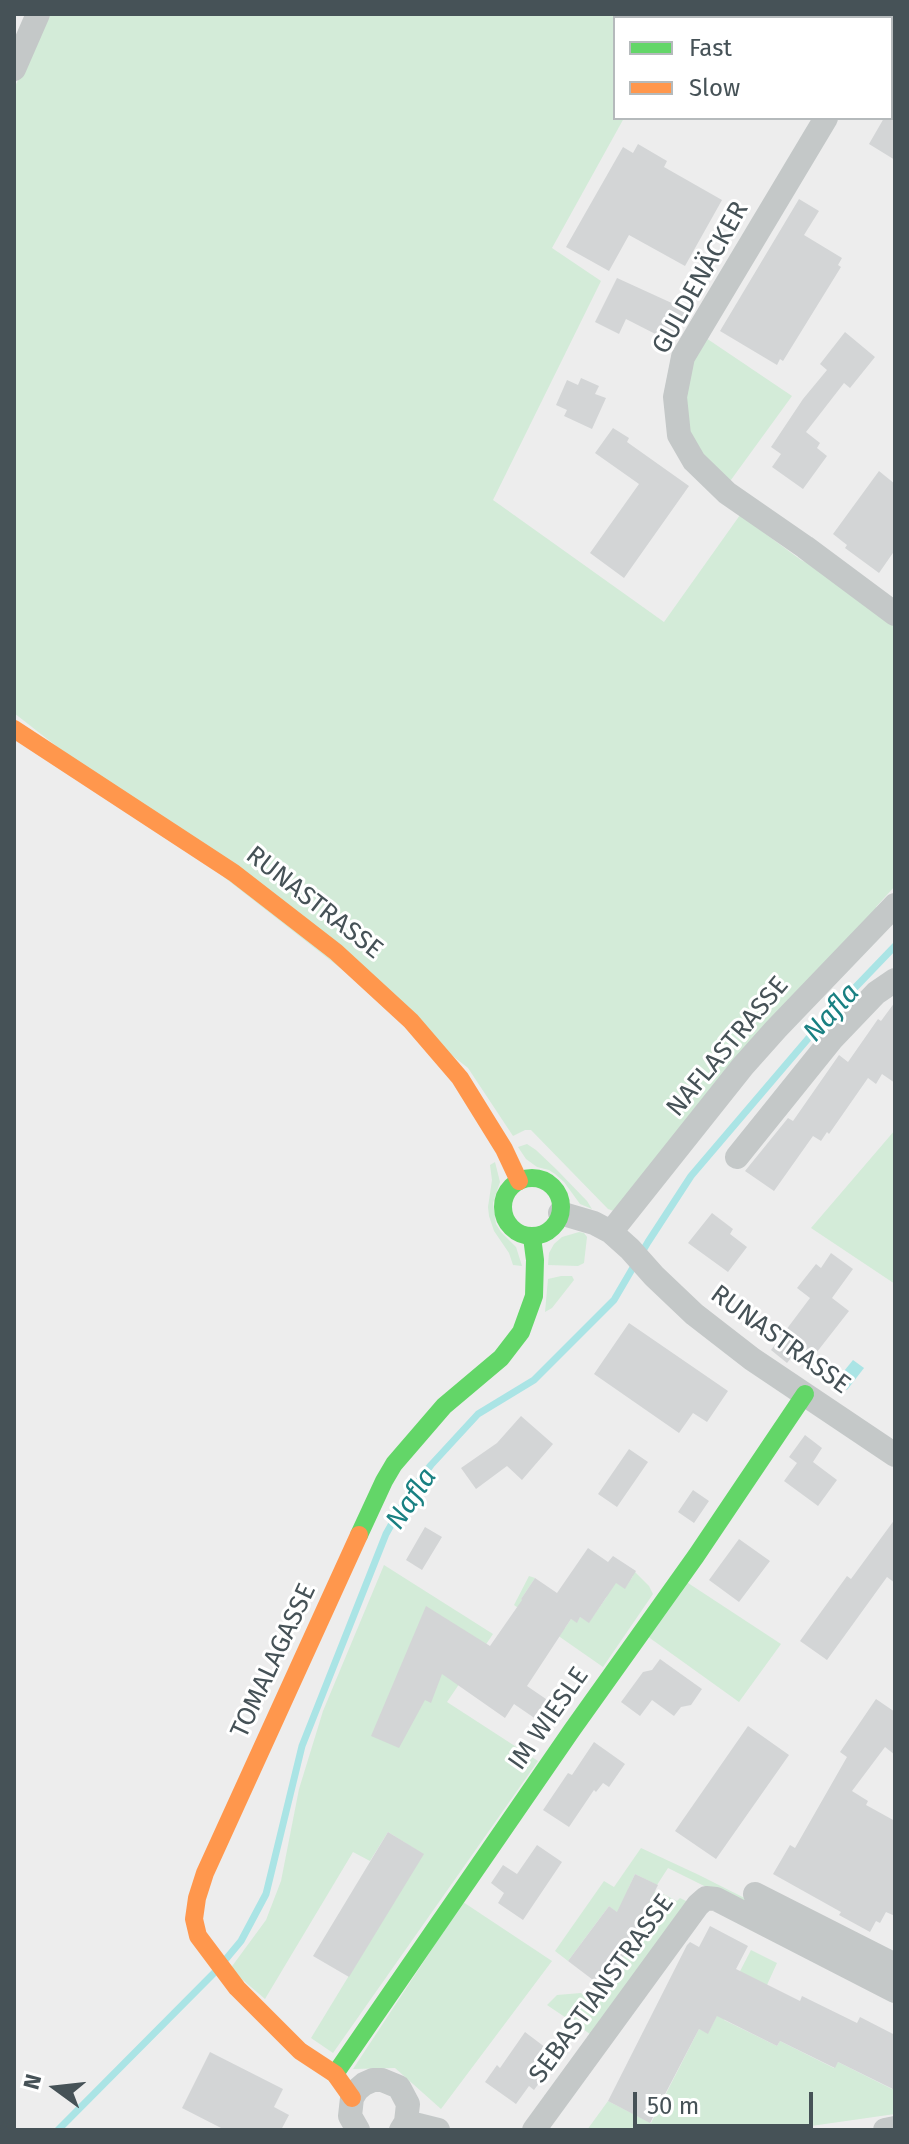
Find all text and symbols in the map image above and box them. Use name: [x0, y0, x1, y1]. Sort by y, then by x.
legend: [613, 16, 893, 120]
text: Fast: [689, 34, 732, 62]
text: Slow: [689, 74, 740, 102]
street label: GULDENÄCKER: [646, 196, 756, 360]
street label: RUNASTRASSE: [239, 840, 389, 966]
street label: NAFLASTRASSE: [660, 971, 796, 1123]
water label: Nafla: [797, 977, 867, 1049]
street label: RUNASTRASSE: [704, 1279, 856, 1401]
water label: Nafla: [379, 1462, 445, 1536]
street label: TOMALAGASSE: [225, 1579, 323, 1743]
street label: IM WIESLE: [502, 1661, 596, 1777]
street label: SEBASTIANSTRASSE: [523, 1889, 681, 2089]
north arrow: [16, 2048, 96, 2128]
text: N: [17, 2071, 47, 2092]
scale bar: [637, 2076, 817, 2126]
text: 50 m: [647, 2092, 699, 2120]

